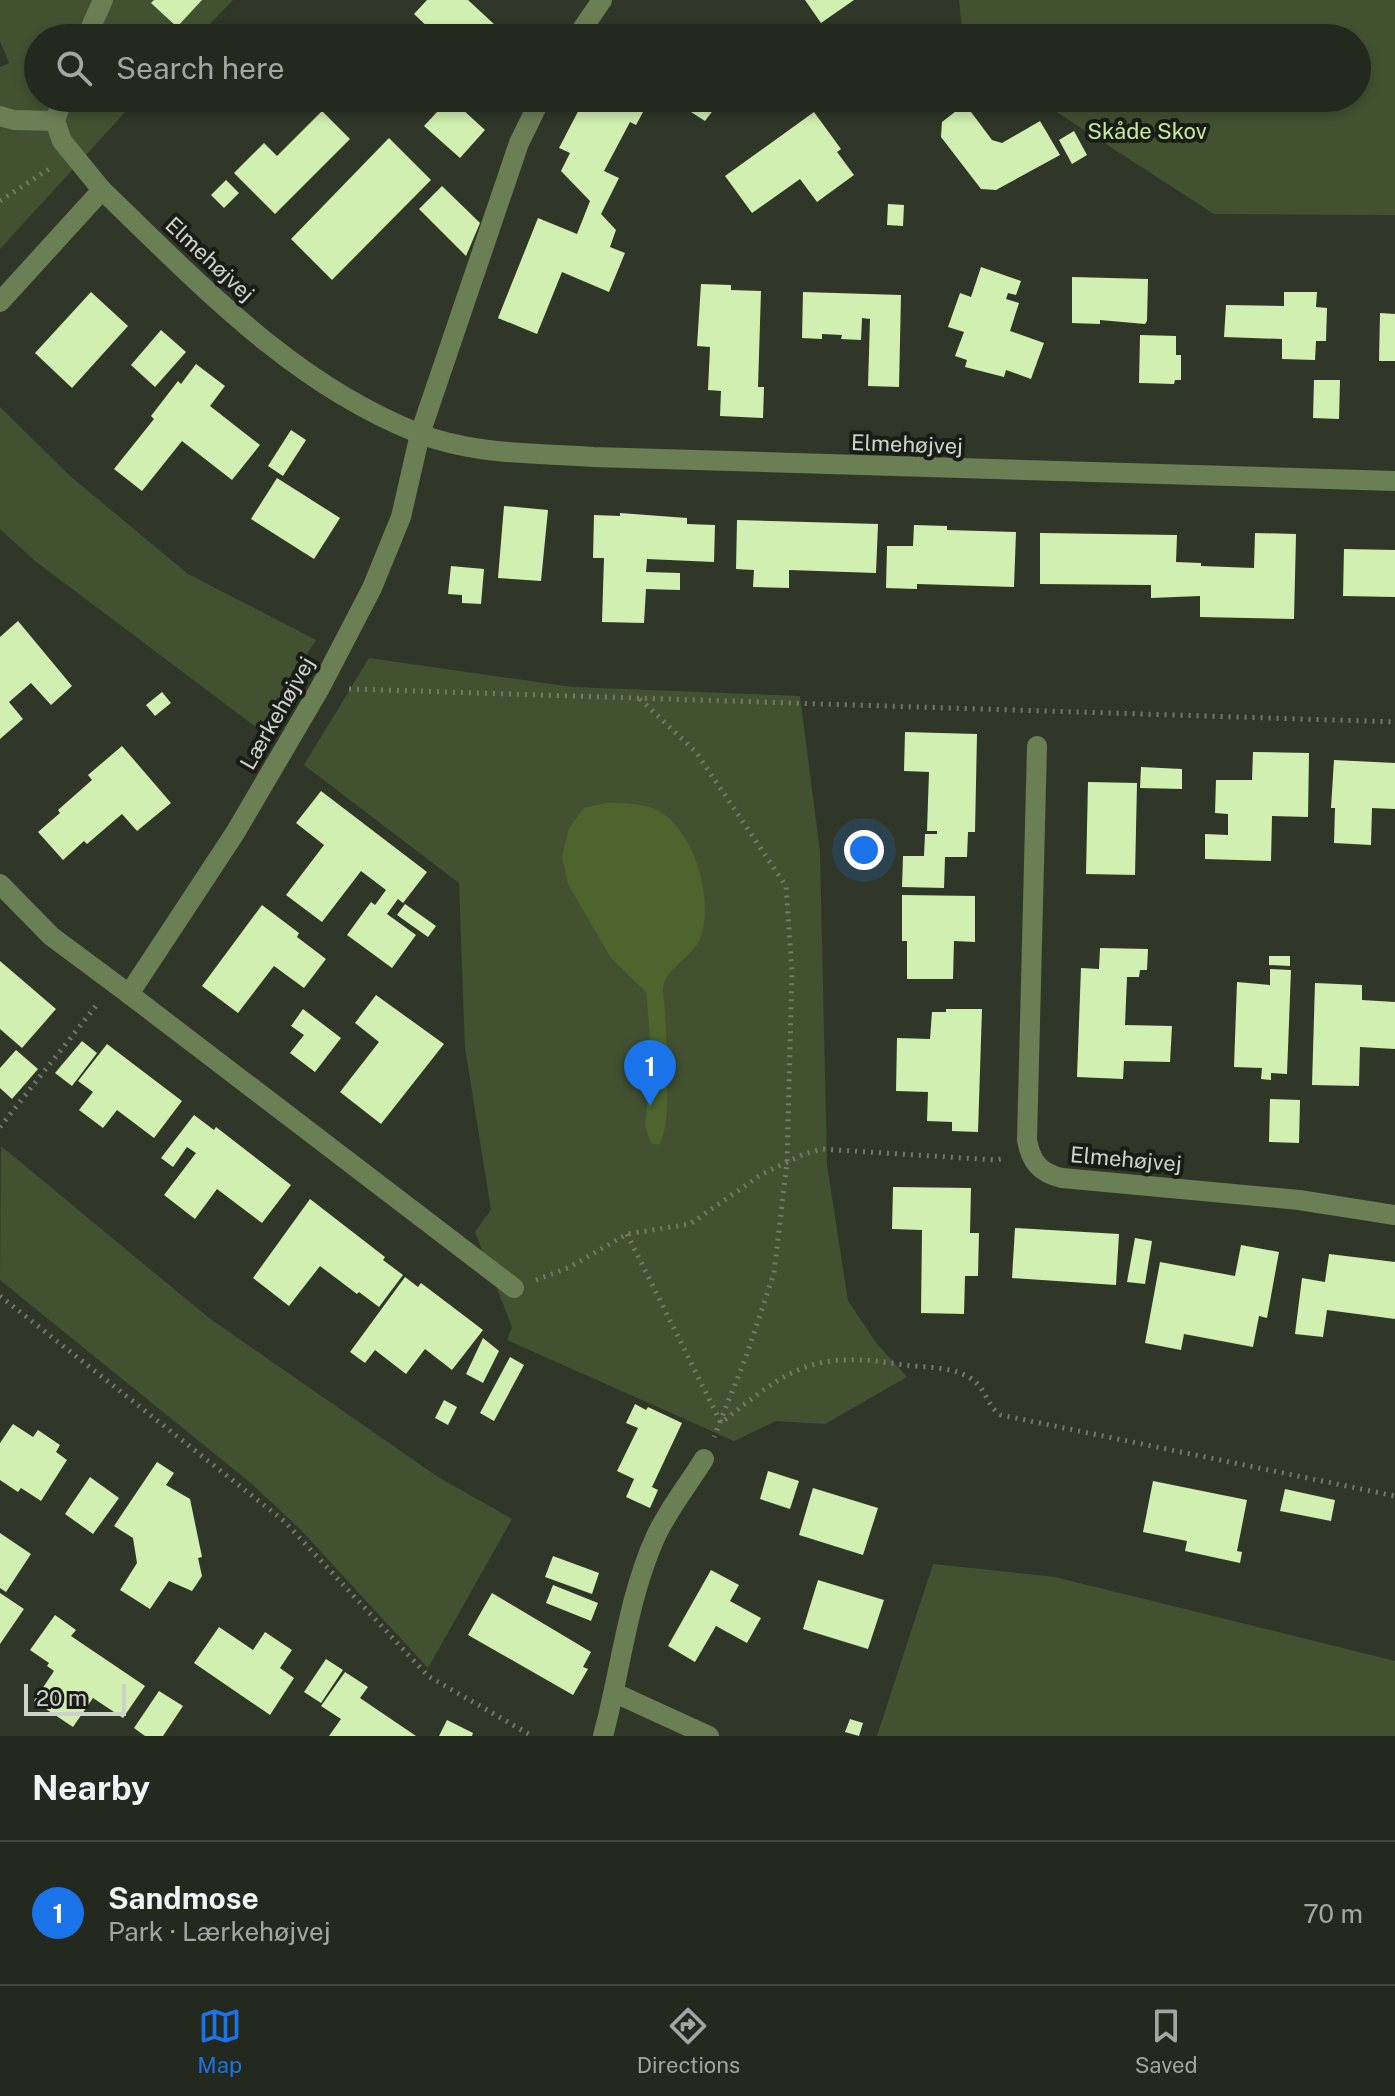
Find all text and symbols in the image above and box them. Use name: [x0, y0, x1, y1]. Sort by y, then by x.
search box: [24, 24, 1371, 112]
icon: search: [52, 46, 96, 90]
text: Search here: [116, 50, 284, 86]
park label: Skåde Skov: [1087, 118, 1207, 144]
street label: Elmehøjvej: [160, 211, 260, 307]
street label: Elmehøjvej: [851, 429, 963, 459]
street label: Lærkehøjvej: [234, 652, 320, 774]
your location: [844, 830, 884, 870]
pin: 1: [624, 1040, 676, 1106]
street label: Elmehøjvej: [1069, 1141, 1183, 1177]
scale bar: [24, 1680, 126, 1716]
text: 20 m: [36, 1685, 87, 1711]
text: Nearby: [32, 1768, 150, 1808]
text: Sandmose: [108, 1880, 259, 1916]
text: 1: [52, 1898, 64, 1929]
text: 70 m: [1303, 1898, 1363, 1929]
text: Park · Lærkehøjvej: [108, 1916, 331, 1947]
tab: Map: [197, 2004, 242, 2078]
tab: Directions: [637, 2004, 740, 2078]
tab: Saved: [1135, 2004, 1198, 2078]

